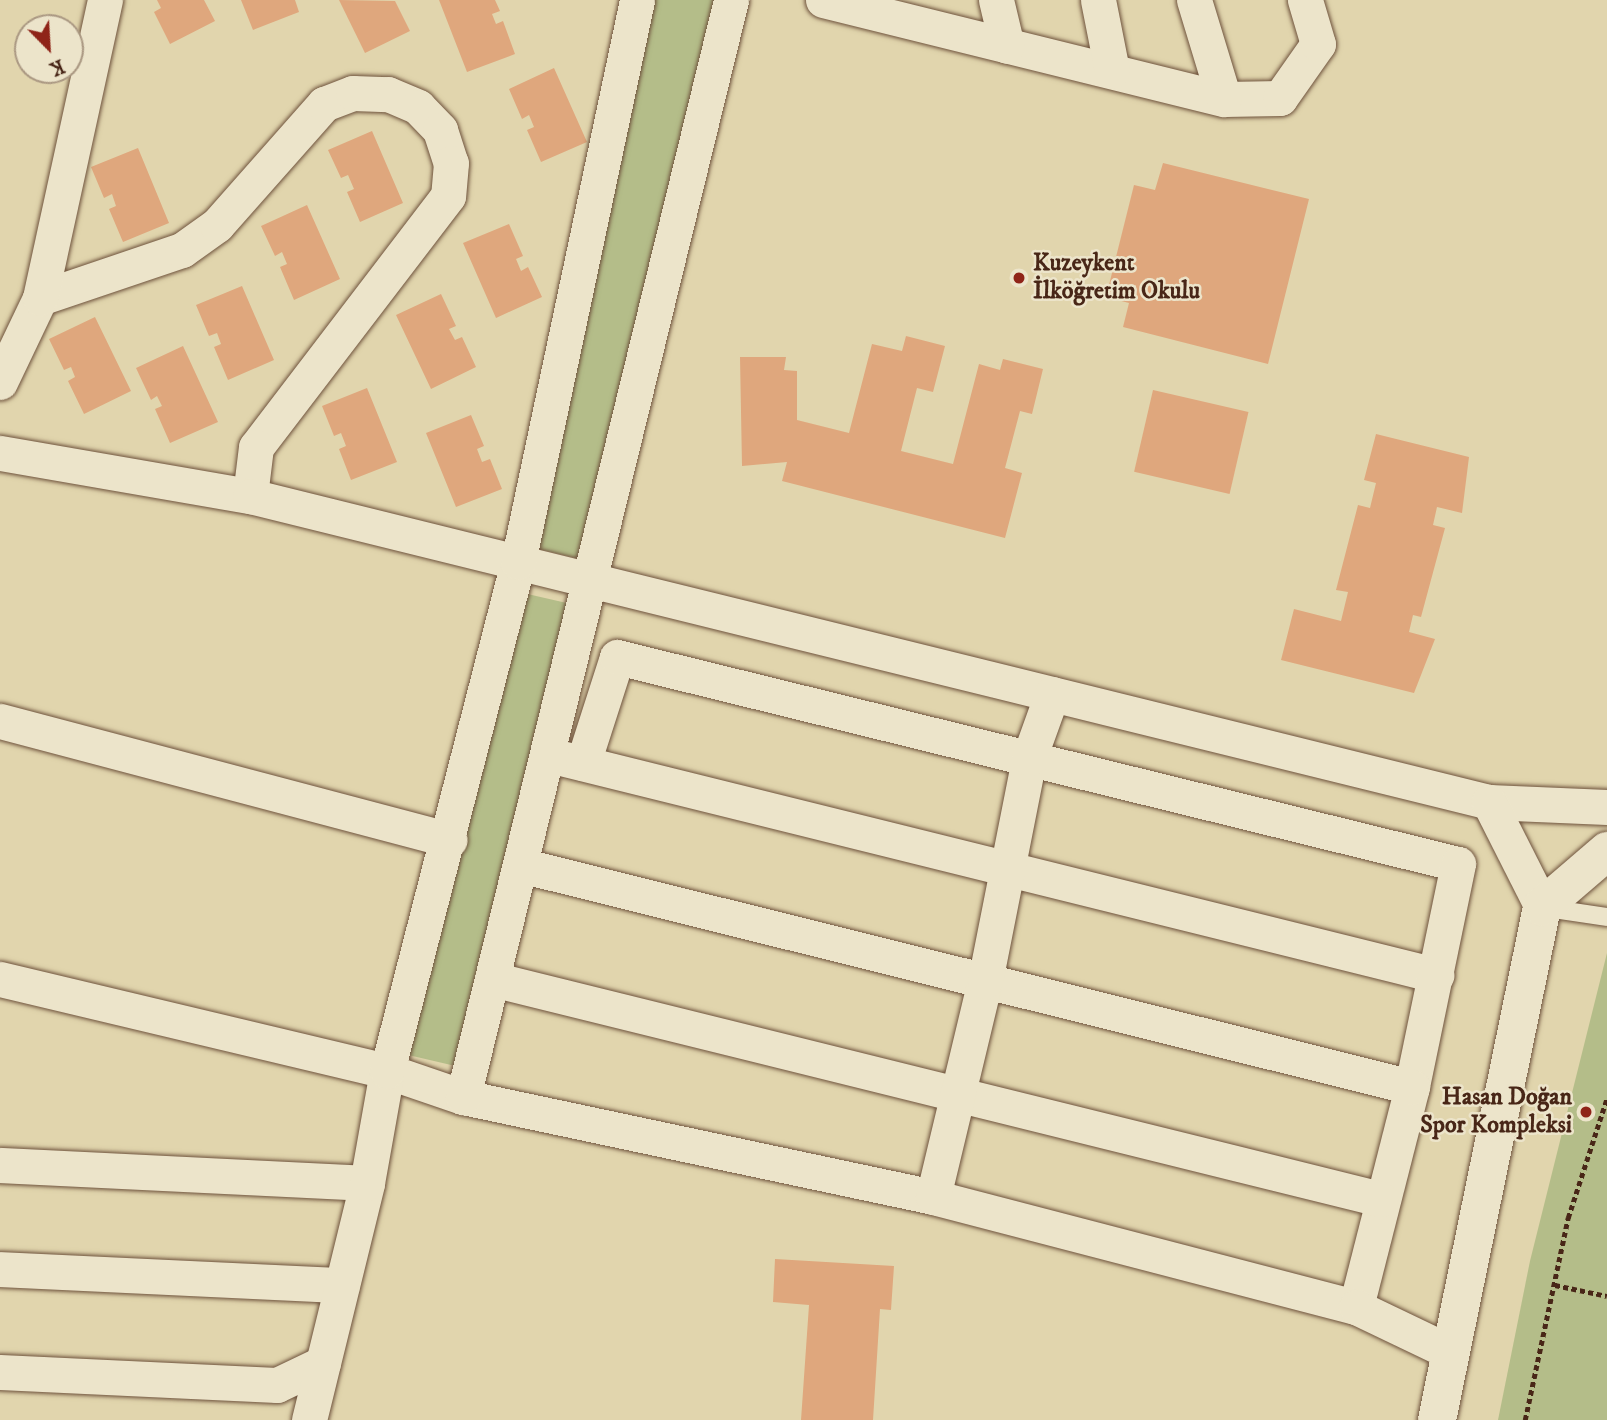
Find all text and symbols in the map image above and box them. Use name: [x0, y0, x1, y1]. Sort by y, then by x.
north arrow: [14, 14, 84, 84]
text: K: [46, 54, 68, 80]
place label: Kuzeykent İlköğretim Okulu: [1033, 250, 1200, 306]
marker: Kuzeykent İlköğretim Okulu: [1011, 270, 1027, 286]
place label: Hasan Doğan Spor Kompleksi: [1420, 1084, 1572, 1140]
marker: Hasan Doğan Spor Kompleksi: [1578, 1104, 1594, 1120]

